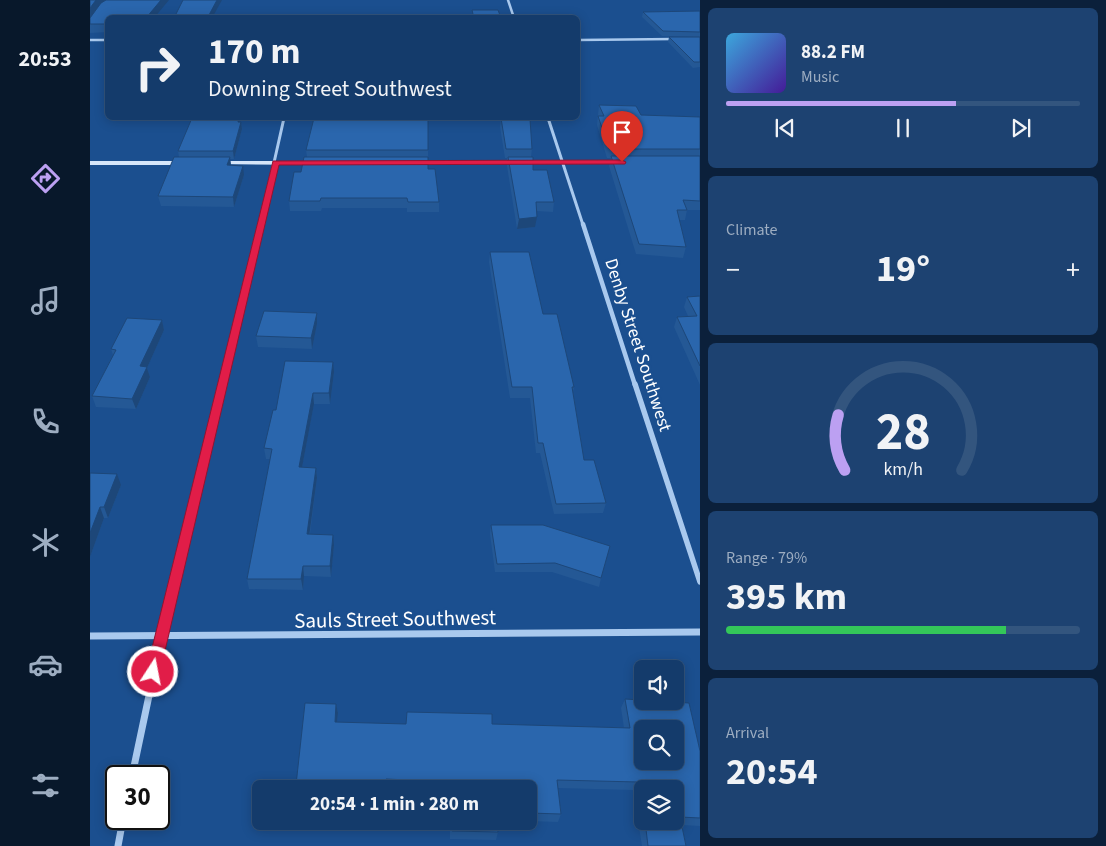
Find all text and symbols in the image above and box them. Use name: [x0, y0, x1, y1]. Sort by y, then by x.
text: 170 m: [208, 27, 300, 77]
icon: right: [125, 35, 190, 100]
text: 88.2 FM: [801, 39, 865, 66]
text: 20:53: [18, 43, 72, 75]
text: Music: [801, 66, 839, 88]
text: Downing Street Southwest: [208, 73, 452, 105]
pin: [601, 111, 643, 162]
icon: previous: [771, 114, 799, 142]
icon: pause: [889, 114, 917, 142]
icon: next: [1007, 114, 1035, 142]
icon: arrive: [608, 118, 636, 146]
icon: directions: [28, 161, 63, 196]
text: Climate: [726, 219, 777, 241]
text: 19°: [876, 242, 930, 296]
text: −: [726, 250, 740, 290]
text: +: [1066, 250, 1080, 290]
street label: Denby Street Southwest: [598, 255, 678, 435]
icon: music: [28, 283, 63, 318]
text: 28: [876, 396, 930, 470]
icon: phone: [28, 404, 63, 439]
text: km/h: [883, 457, 923, 482]
icon: climate: [28, 525, 63, 560]
text: Range · 79%: [726, 547, 807, 569]
text: 395 km: [726, 570, 847, 624]
street label: Sauls Street Southwest: [294, 602, 496, 636]
position arrow: [126, 645, 178, 697]
icon: car: [28, 647, 63, 682]
map controls: [634, 660, 684, 830]
button: sound: [634, 660, 684, 710]
button: search: [634, 720, 684, 770]
text: Arrival: [726, 722, 769, 744]
text: 20:54: [726, 745, 818, 799]
speed limit sign: 30: [105, 765, 170, 830]
icon: filters: [28, 768, 63, 803]
button: layers: [634, 780, 684, 830]
text: 20:54 · 1 min · 280 m: [310, 791, 479, 818]

